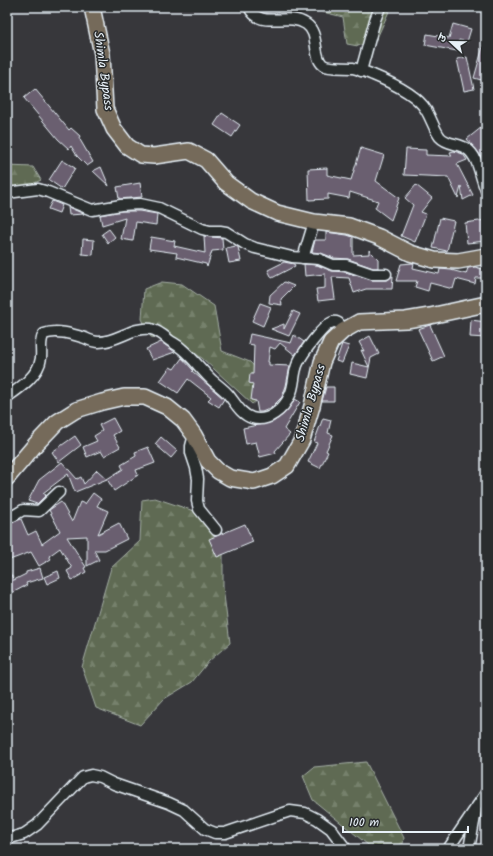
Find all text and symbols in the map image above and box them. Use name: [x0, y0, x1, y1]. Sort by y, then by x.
north arrow: [431, 22, 471, 62]
street label: Shimla Bypass: [87, 30, 119, 112]
text: उ: [433, 30, 453, 45]
street label: Shimla Bypass: [290, 361, 332, 444]
scale bar: [343, 808, 468, 834]
text: 100 m: [349, 813, 380, 832]

